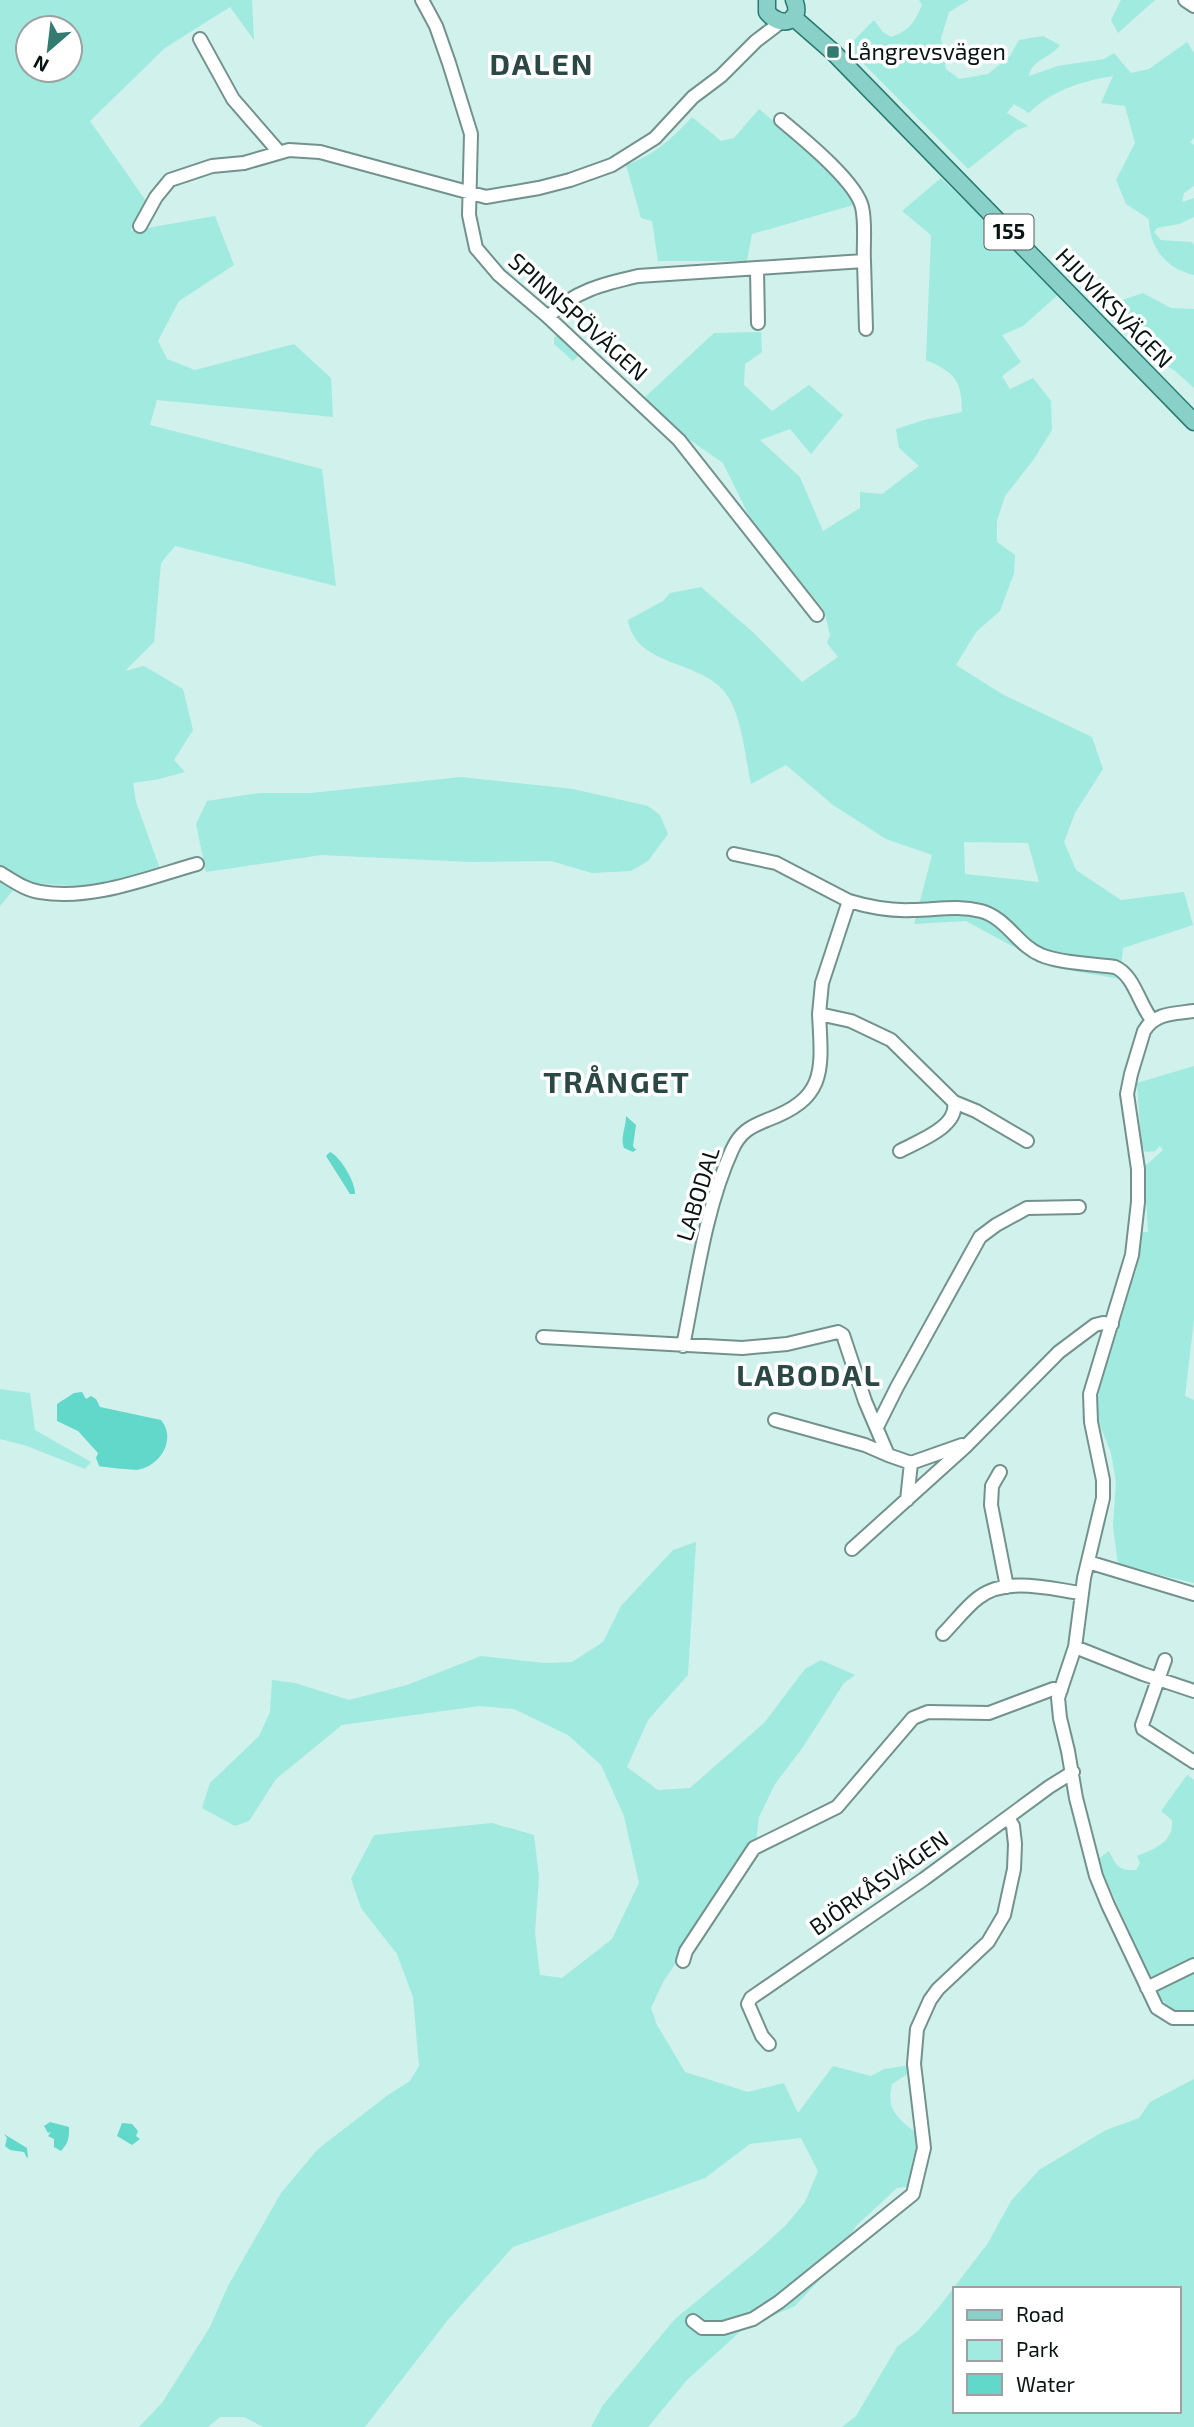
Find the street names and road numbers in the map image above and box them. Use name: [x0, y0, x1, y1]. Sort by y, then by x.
road number: 155: [984, 215, 1034, 250]
street label: HJUVIKSVÄGEN: [1050, 241, 1179, 373]
street label: SPINNSPÖVÄGEN: [503, 246, 654, 386]
street label: LABODAL: [669, 1143, 725, 1244]
street label: BJÖRKÅSVÄGEN: [803, 1824, 953, 1940]

